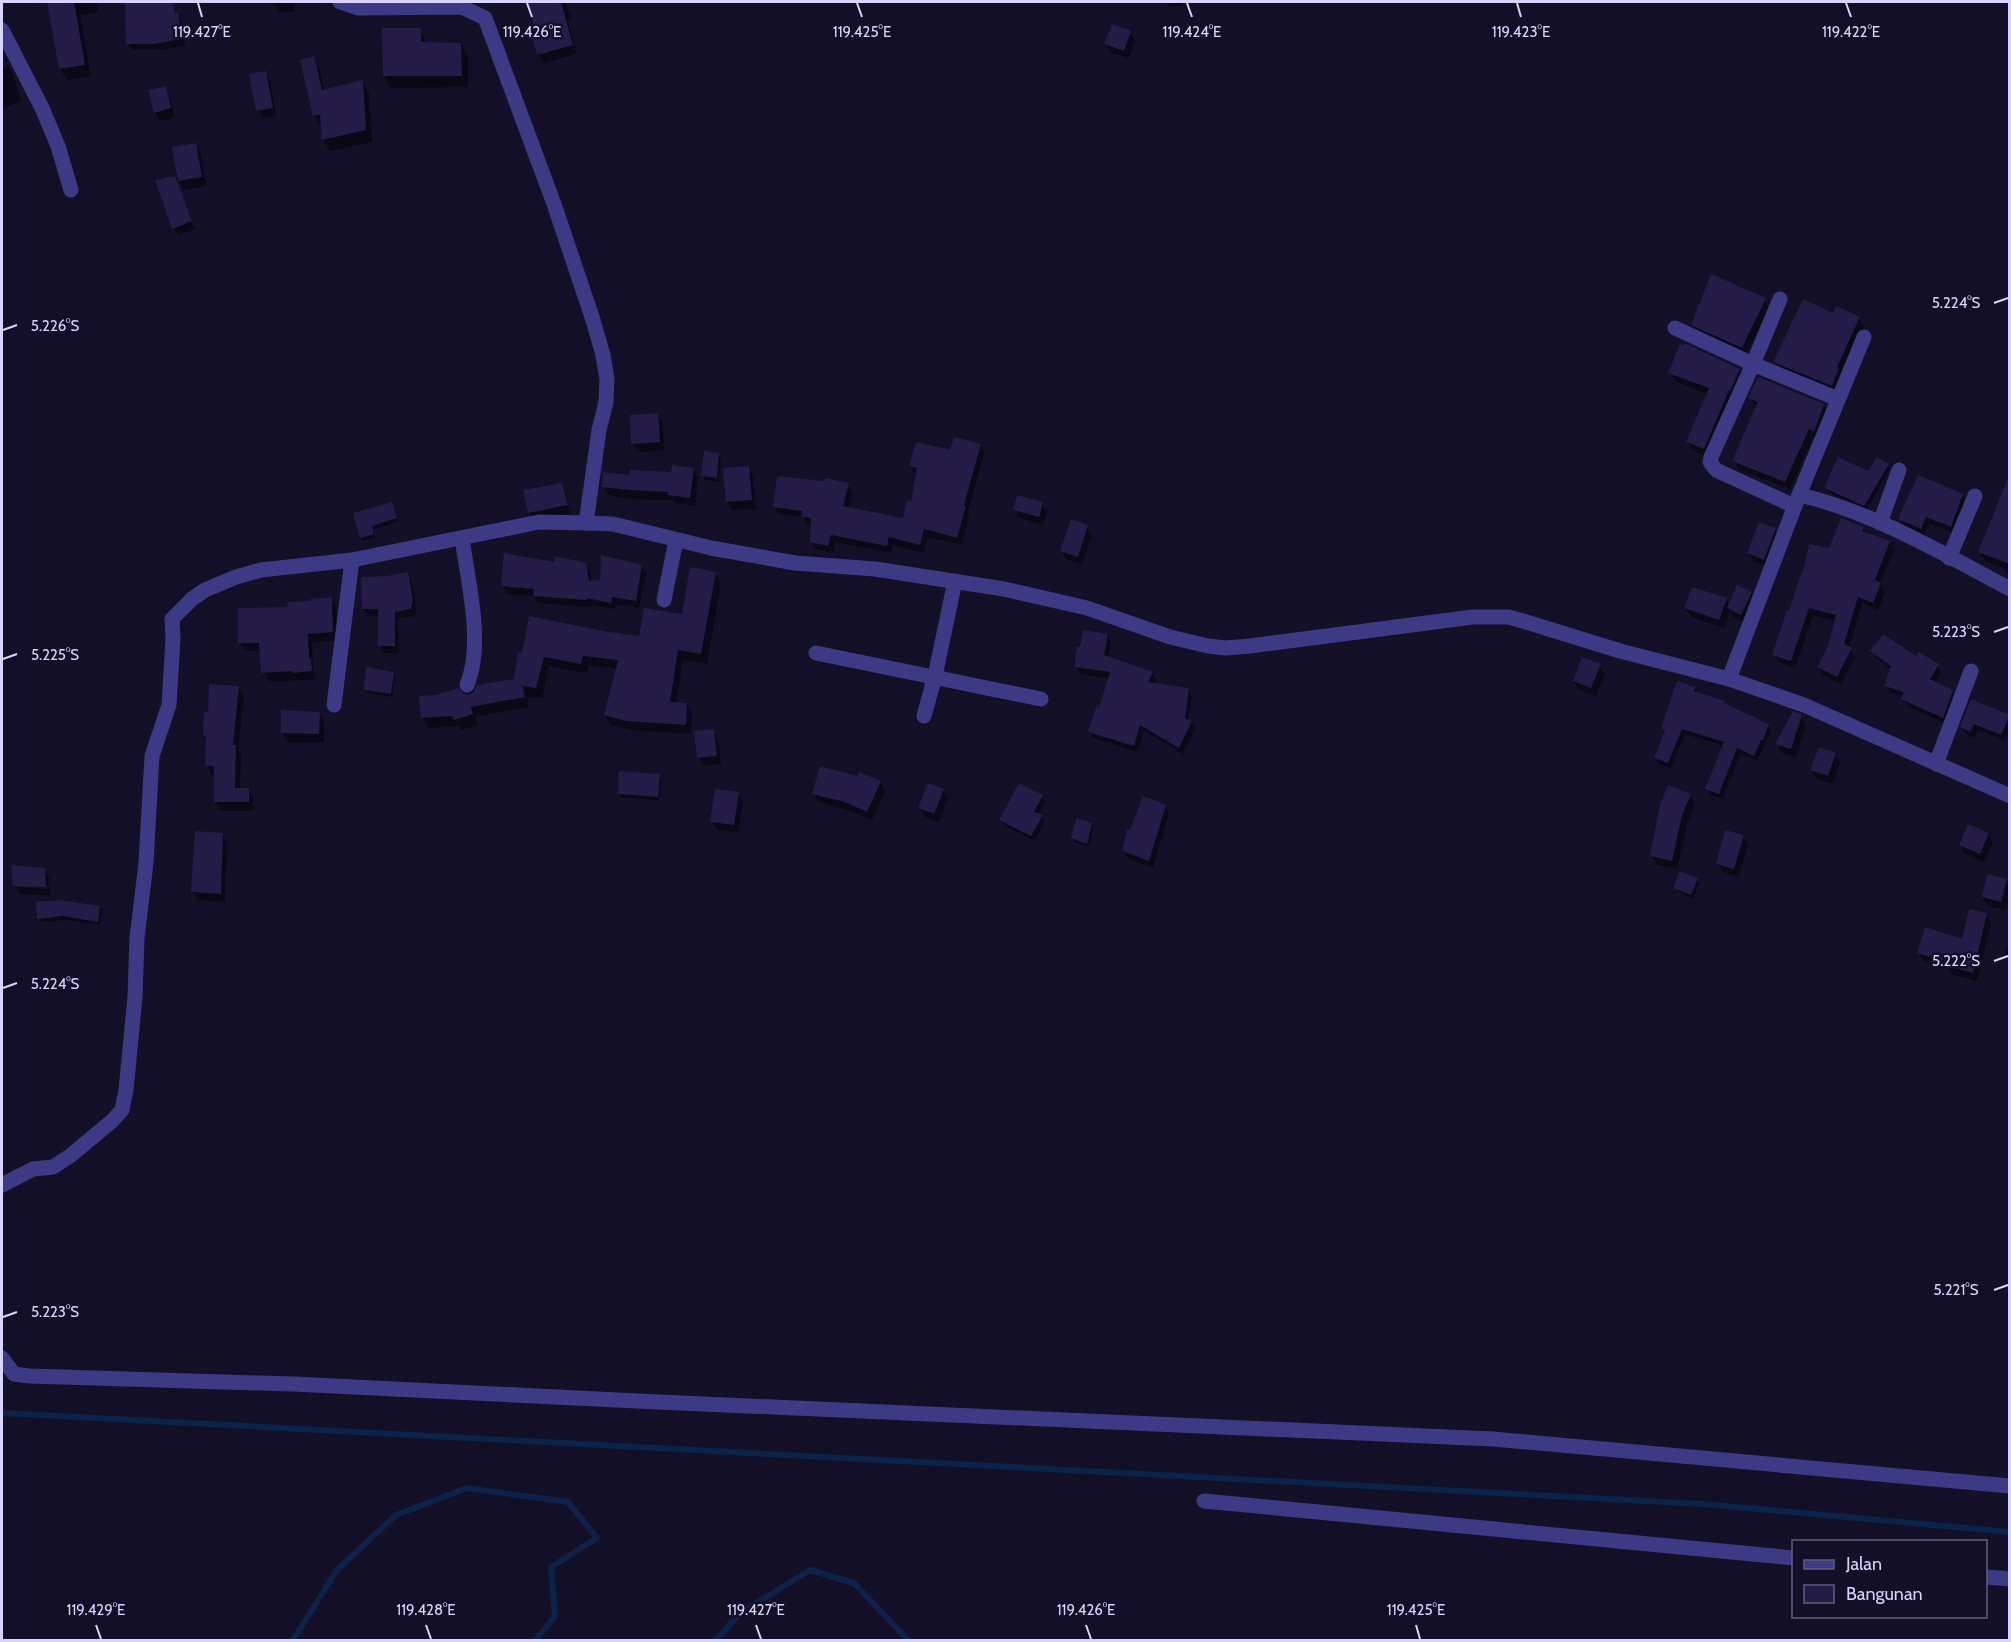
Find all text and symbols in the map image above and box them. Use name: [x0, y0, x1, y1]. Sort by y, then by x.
text: 119.427°E: [173, 23, 231, 41]
text: 119.426°E: [503, 23, 561, 41]
text: 119.425°E: [833, 23, 891, 41]
text: 119.424°E: [1163, 23, 1221, 41]
text: 119.423°E: [1492, 23, 1550, 41]
text: 119.422°E: [1822, 23, 1880, 41]
text: 5.224°S: [1932, 294, 1981, 312]
text: 5.226°S: [31, 317, 79, 335]
text: 5.223°S: [1932, 623, 1980, 641]
text: 5.225°S: [31, 646, 79, 664]
text: 5.222°S: [1932, 952, 1980, 970]
text: 5.224°S: [31, 975, 80, 993]
text: 5.221°S: [1934, 1281, 1979, 1299]
text: 5.223°S: [31, 1303, 79, 1321]
legend: [1792, 1540, 1987, 1618]
text: Jalan: [1845, 1553, 1882, 1575]
text: Bangunan: [1846, 1583, 1923, 1605]
text: 119.429°E: [67, 1601, 125, 1619]
text: 119.428°E: [396, 1601, 456, 1619]
text: 119.427°E: [727, 1601, 785, 1619]
text: 119.426°E: [1057, 1601, 1115, 1619]
text: 119.425°E: [1387, 1601, 1445, 1619]

